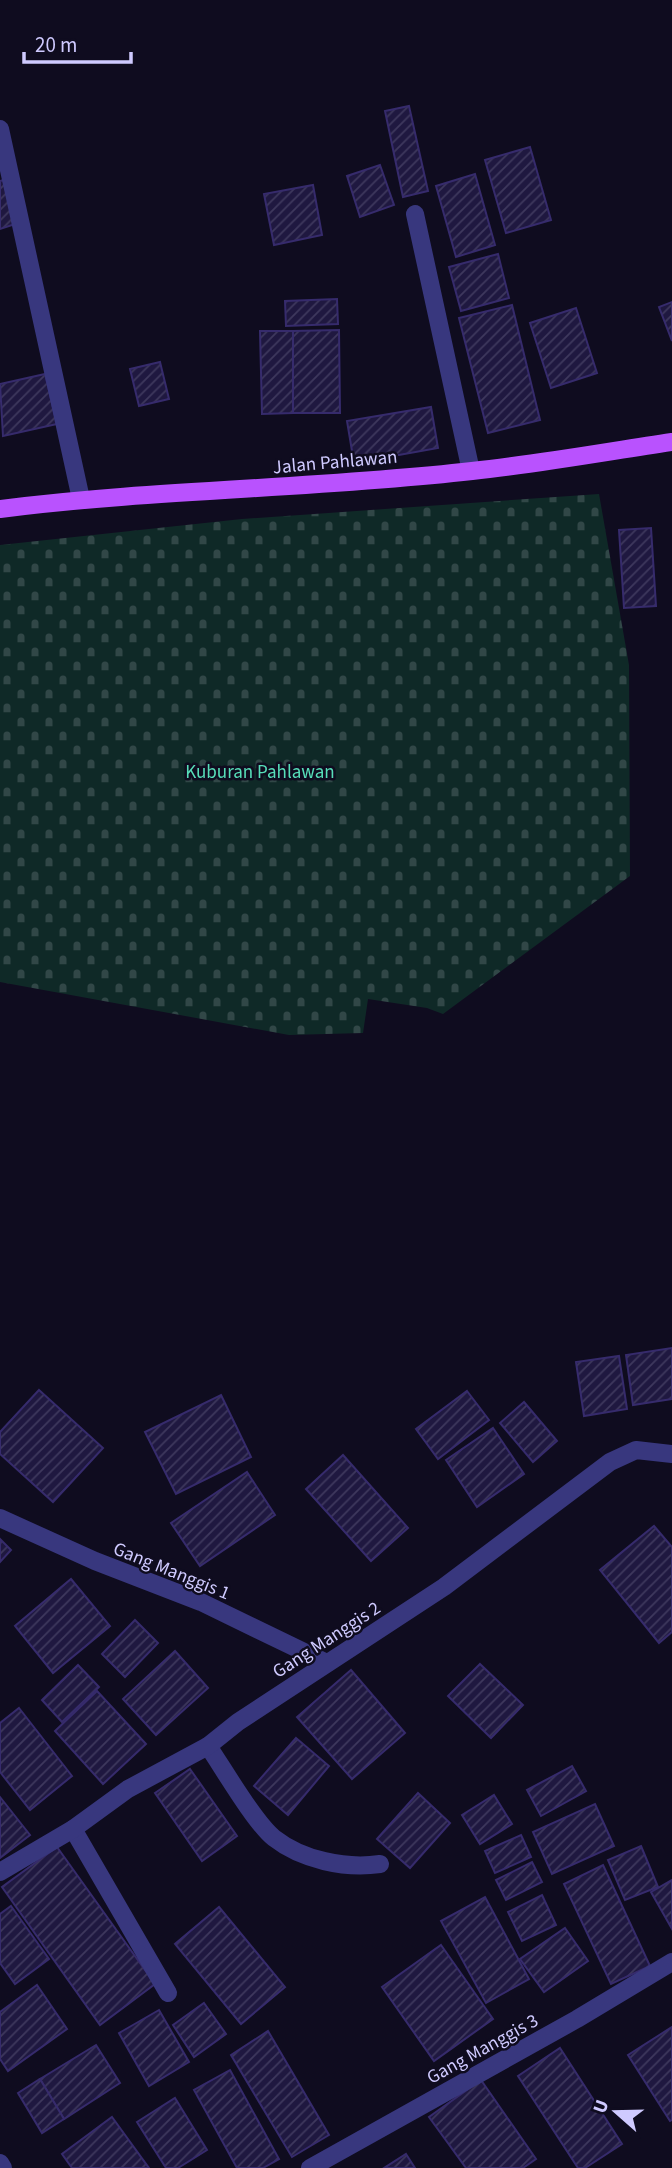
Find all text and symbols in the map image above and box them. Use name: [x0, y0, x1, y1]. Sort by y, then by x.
scale bar: [24, 21, 131, 65]
text: 20 m: [35, 30, 77, 60]
street label: Jalan Pahlawan: [272, 444, 399, 481]
park label: Kuburan Pahlawan: [185, 759, 335, 786]
street label: Gang Manggis 1: [109, 1536, 234, 1607]
street label: Gang Manggis 2: [268, 1595, 386, 1685]
street label: Gang Manggis 3: [422, 2007, 543, 2091]
north arrow: [581, 2077, 651, 2147]
text: U: [587, 2096, 616, 2117]

